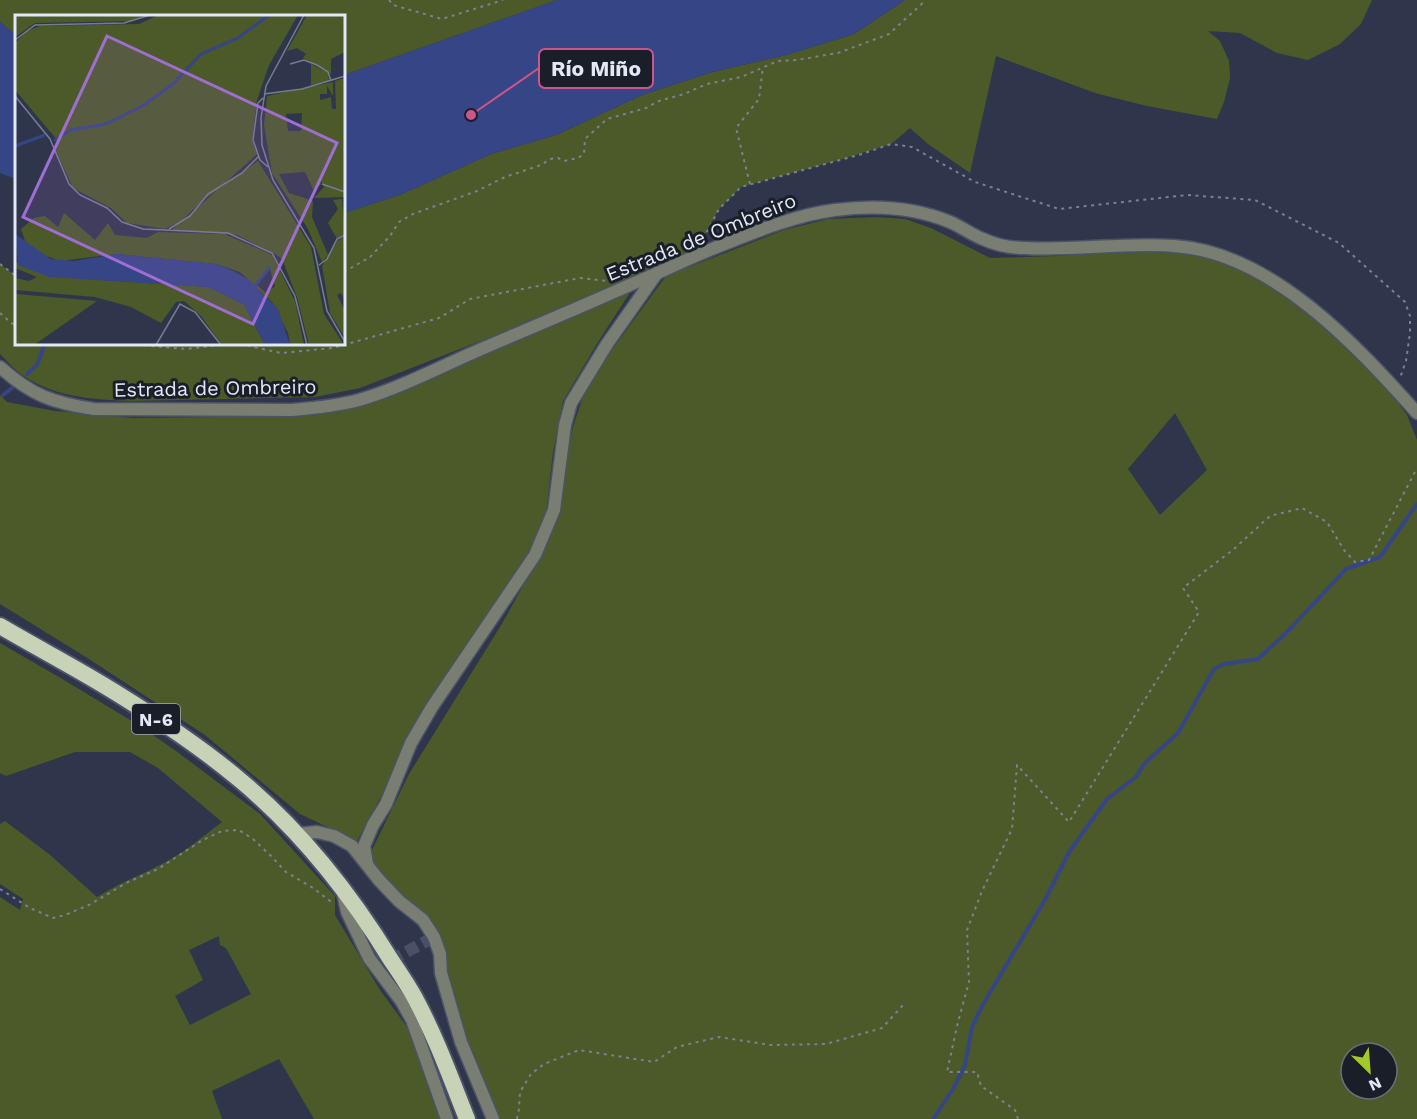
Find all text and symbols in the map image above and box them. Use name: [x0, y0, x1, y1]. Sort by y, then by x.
inset map: [15, 15, 345, 345]
callout: Río Miño: [539, 49, 653, 88]
text: Río Miño: [551, 56, 641, 81]
street label: Estrada de Ombreiro: [602, 188, 800, 286]
street label: Estrada de Ombreiro: [113, 374, 317, 402]
road number: N-6: [132, 704, 180, 734]
north arrow: [1339, 1041, 1399, 1101]
text: N: [1366, 1073, 1385, 1095]

